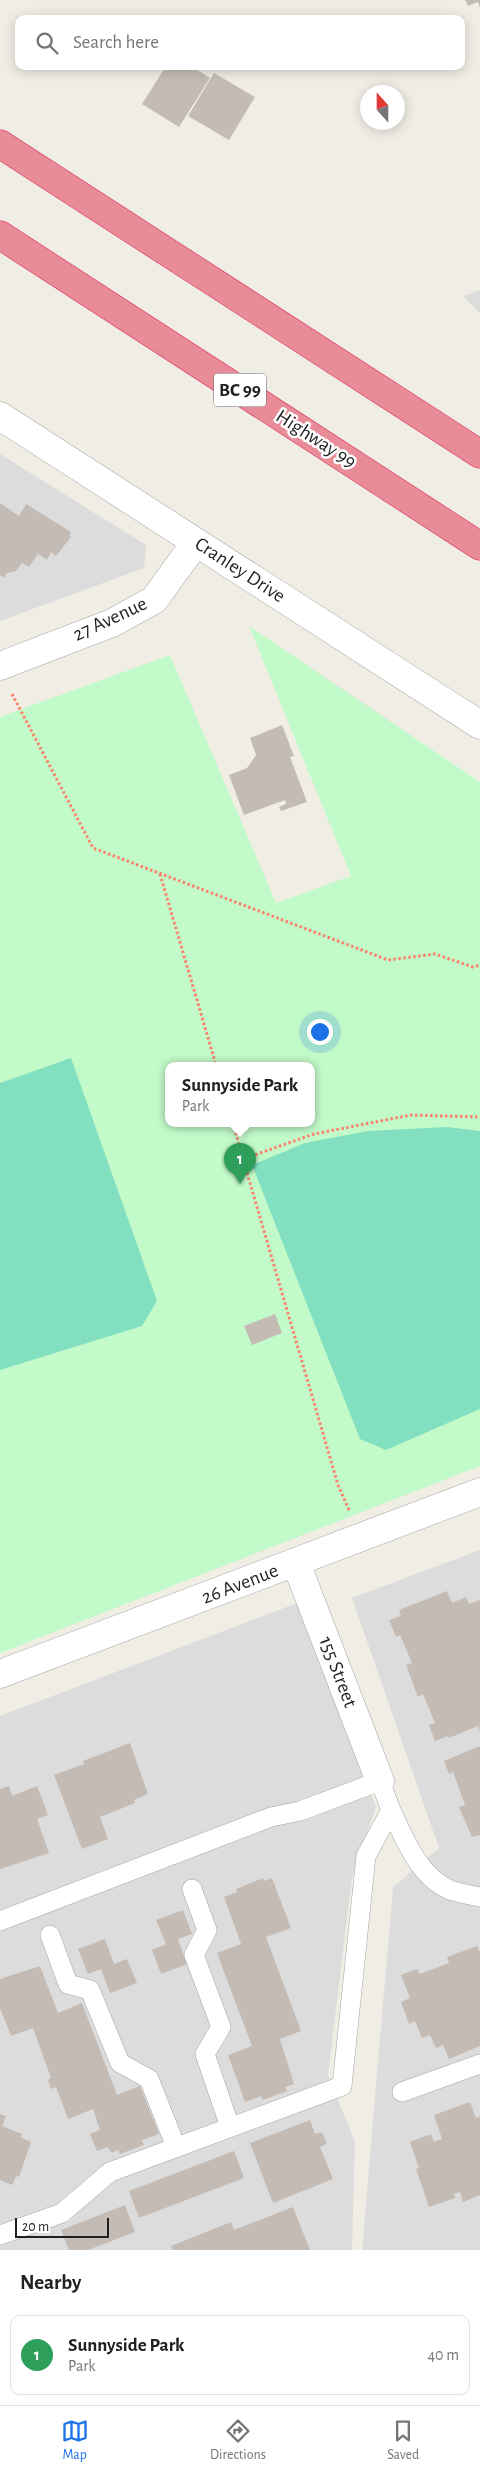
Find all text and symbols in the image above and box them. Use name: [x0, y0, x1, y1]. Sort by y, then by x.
search box: [15, 15, 465, 70]
icon: search: [33, 29, 61, 57]
text: Search here: [73, 33, 159, 52]
north arrow: [360, 85, 405, 130]
road number: BC 99: [214, 374, 266, 406]
street label: Highway 99: [272, 406, 360, 472]
street label: Cranley Drive: [191, 534, 289, 606]
street label: 27 Avenue: [70, 593, 150, 645]
your location: [307, 1019, 333, 1045]
popup: [165, 1062, 315, 1127]
text: Sunnyside Park: [182, 1076, 298, 1095]
text: Park: [182, 1098, 209, 1114]
pin: 1: [224, 1143, 256, 1184]
street label: 26 Avenue: [199, 1560, 281, 1608]
street label: 155 Street: [315, 1634, 361, 1711]
scale bar: [15, 2215, 109, 2238]
text: 20 m: [22, 2220, 49, 2234]
text: Nearby: [20, 2272, 81, 2293]
text: Sunnyside Park: [68, 2336, 185, 2355]
text: 1: [34, 2347, 40, 2363]
text: 40 m: [427, 2347, 459, 2363]
text: Park: [68, 2358, 96, 2374]
tab: Map: [61, 2417, 89, 2464]
tab: Directions: [210, 2417, 266, 2464]
tab: Saved: [387, 2417, 419, 2464]

